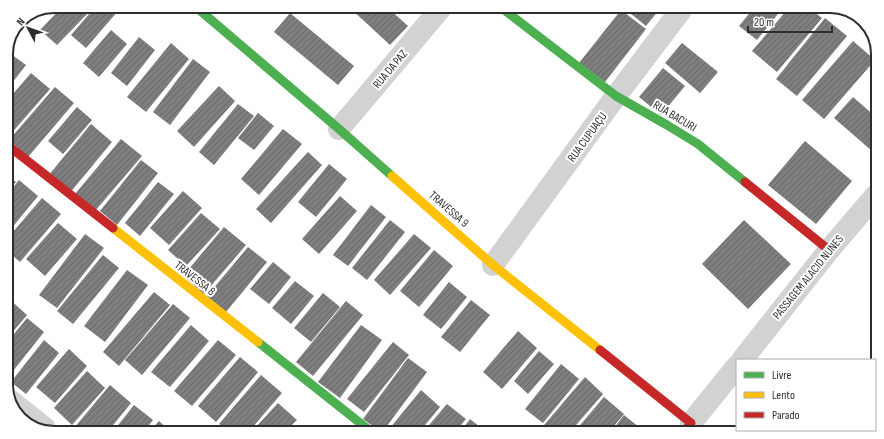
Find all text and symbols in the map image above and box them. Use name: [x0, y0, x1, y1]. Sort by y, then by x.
north arrow: [8, 8, 48, 48]
scale bar: [748, 8, 832, 34]
text: N: [14, 15, 28, 28]
text: 20 m: [754, 15, 774, 30]
street label: RUA DA PAZ: [370, 47, 411, 92]
street label: RUA BACURI: [650, 98, 699, 135]
street label: RUA CUPUAÇU: [564, 109, 611, 165]
street label: TRAVESSA 9: [426, 188, 472, 231]
street label: PASSAGEM ALACID NUNES: [770, 232, 847, 322]
street label: TRAVESSA 8: [171, 258, 218, 299]
legend: [736, 359, 876, 431]
text: Livre: [772, 368, 792, 383]
text: Lento: [772, 388, 795, 403]
text: Parado: [772, 408, 799, 423]

